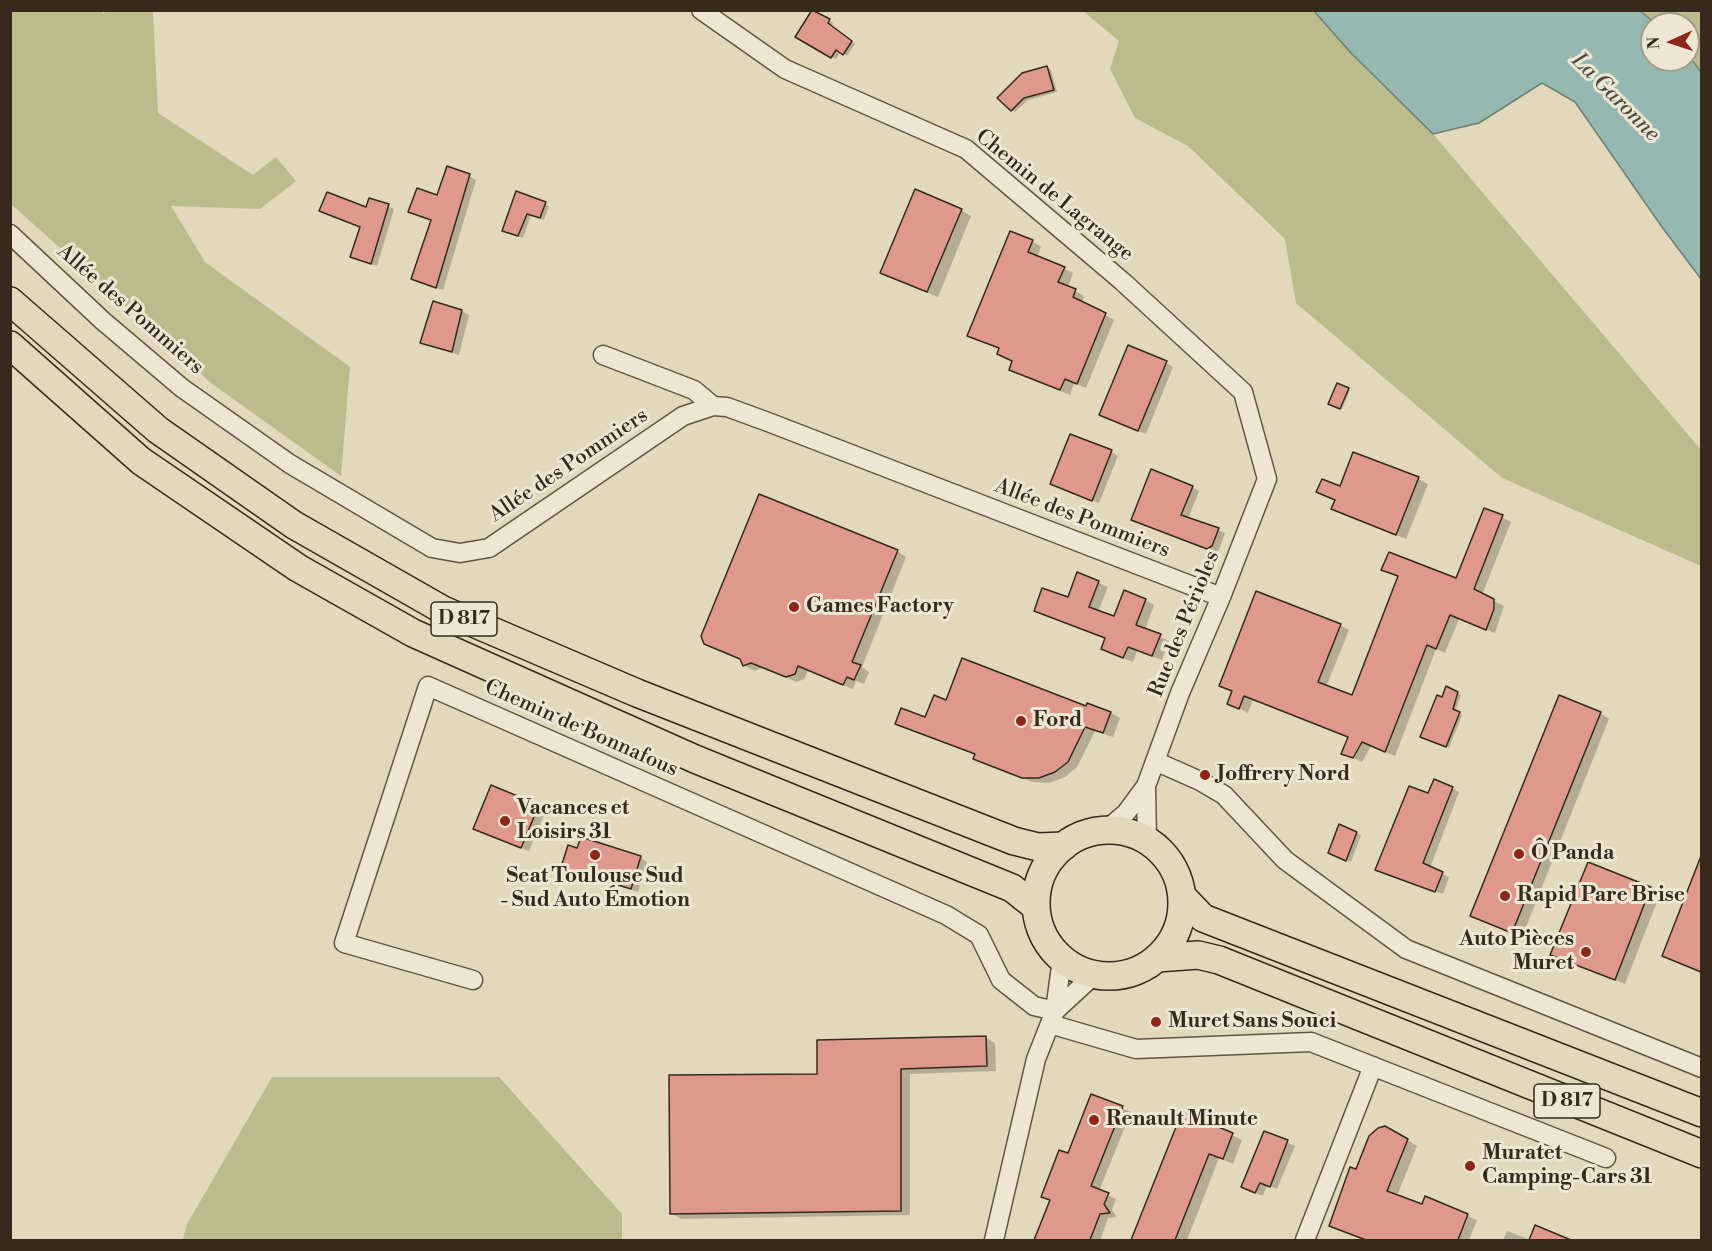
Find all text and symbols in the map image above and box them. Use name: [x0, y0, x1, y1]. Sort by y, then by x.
north arrow: [1640, 12, 1700, 72]
text: N: [1644, 36, 1664, 50]
water label: La Garonne: [1565, 48, 1665, 148]
street label: Chemin de Lagrange: [970, 125, 1138, 267]
street label: Allée des Pommiers: [52, 240, 208, 380]
street label: Allée des Pommiers: [485, 404, 653, 528]
street label: Allée des Pommiers: [991, 474, 1173, 564]
street label: Rue des Périoles: [1144, 547, 1226, 701]
place label: Games Factory: [806, 594, 954, 620]
marker: Games Factory: [787, 600, 801, 614]
road number: D 817: [431, 602, 497, 636]
street label: Chemin de Bonnafous: [480, 675, 682, 783]
place label: Ford: [1033, 708, 1082, 734]
marker: Ford: [1014, 714, 1028, 728]
place label: Joffrery Nord: [1217, 762, 1350, 788]
marker: Joffrery Nord: [1198, 768, 1212, 782]
place label: Vacances et Loisirs 31: [517, 796, 629, 846]
marker: Vacances et Loisirs 31: [498, 814, 512, 828]
place label: Ô Panda: [1531, 841, 1614, 867]
marker: Ô Panda: [1512, 847, 1526, 861]
marker: Seat Toulouse Sud - Sud Auto Émotion: [588, 848, 602, 862]
place label: Seat Toulouse Sud - Sud Auto Émotion: [500, 864, 690, 914]
place label: Rapid Pare Brise: [1517, 883, 1685, 909]
marker: Rapid Pare Brise: [1498, 889, 1512, 903]
place label: Auto Pièces Muret: [1459, 927, 1574, 977]
marker: Auto Pièces Muret: [1579, 945, 1593, 959]
place label: Muret Sans Souci: [1168, 1009, 1336, 1035]
marker: Muret Sans Souci: [1149, 1015, 1163, 1029]
road number: D 817: [1534, 1084, 1600, 1118]
place label: Renault Minute: [1106, 1107, 1258, 1133]
marker: Renault Minute: [1087, 1113, 1101, 1127]
place label: Muratet Camping-Cars 31: [1482, 1141, 1652, 1191]
marker: Muratet Camping-Cars 31: [1463, 1159, 1477, 1173]

